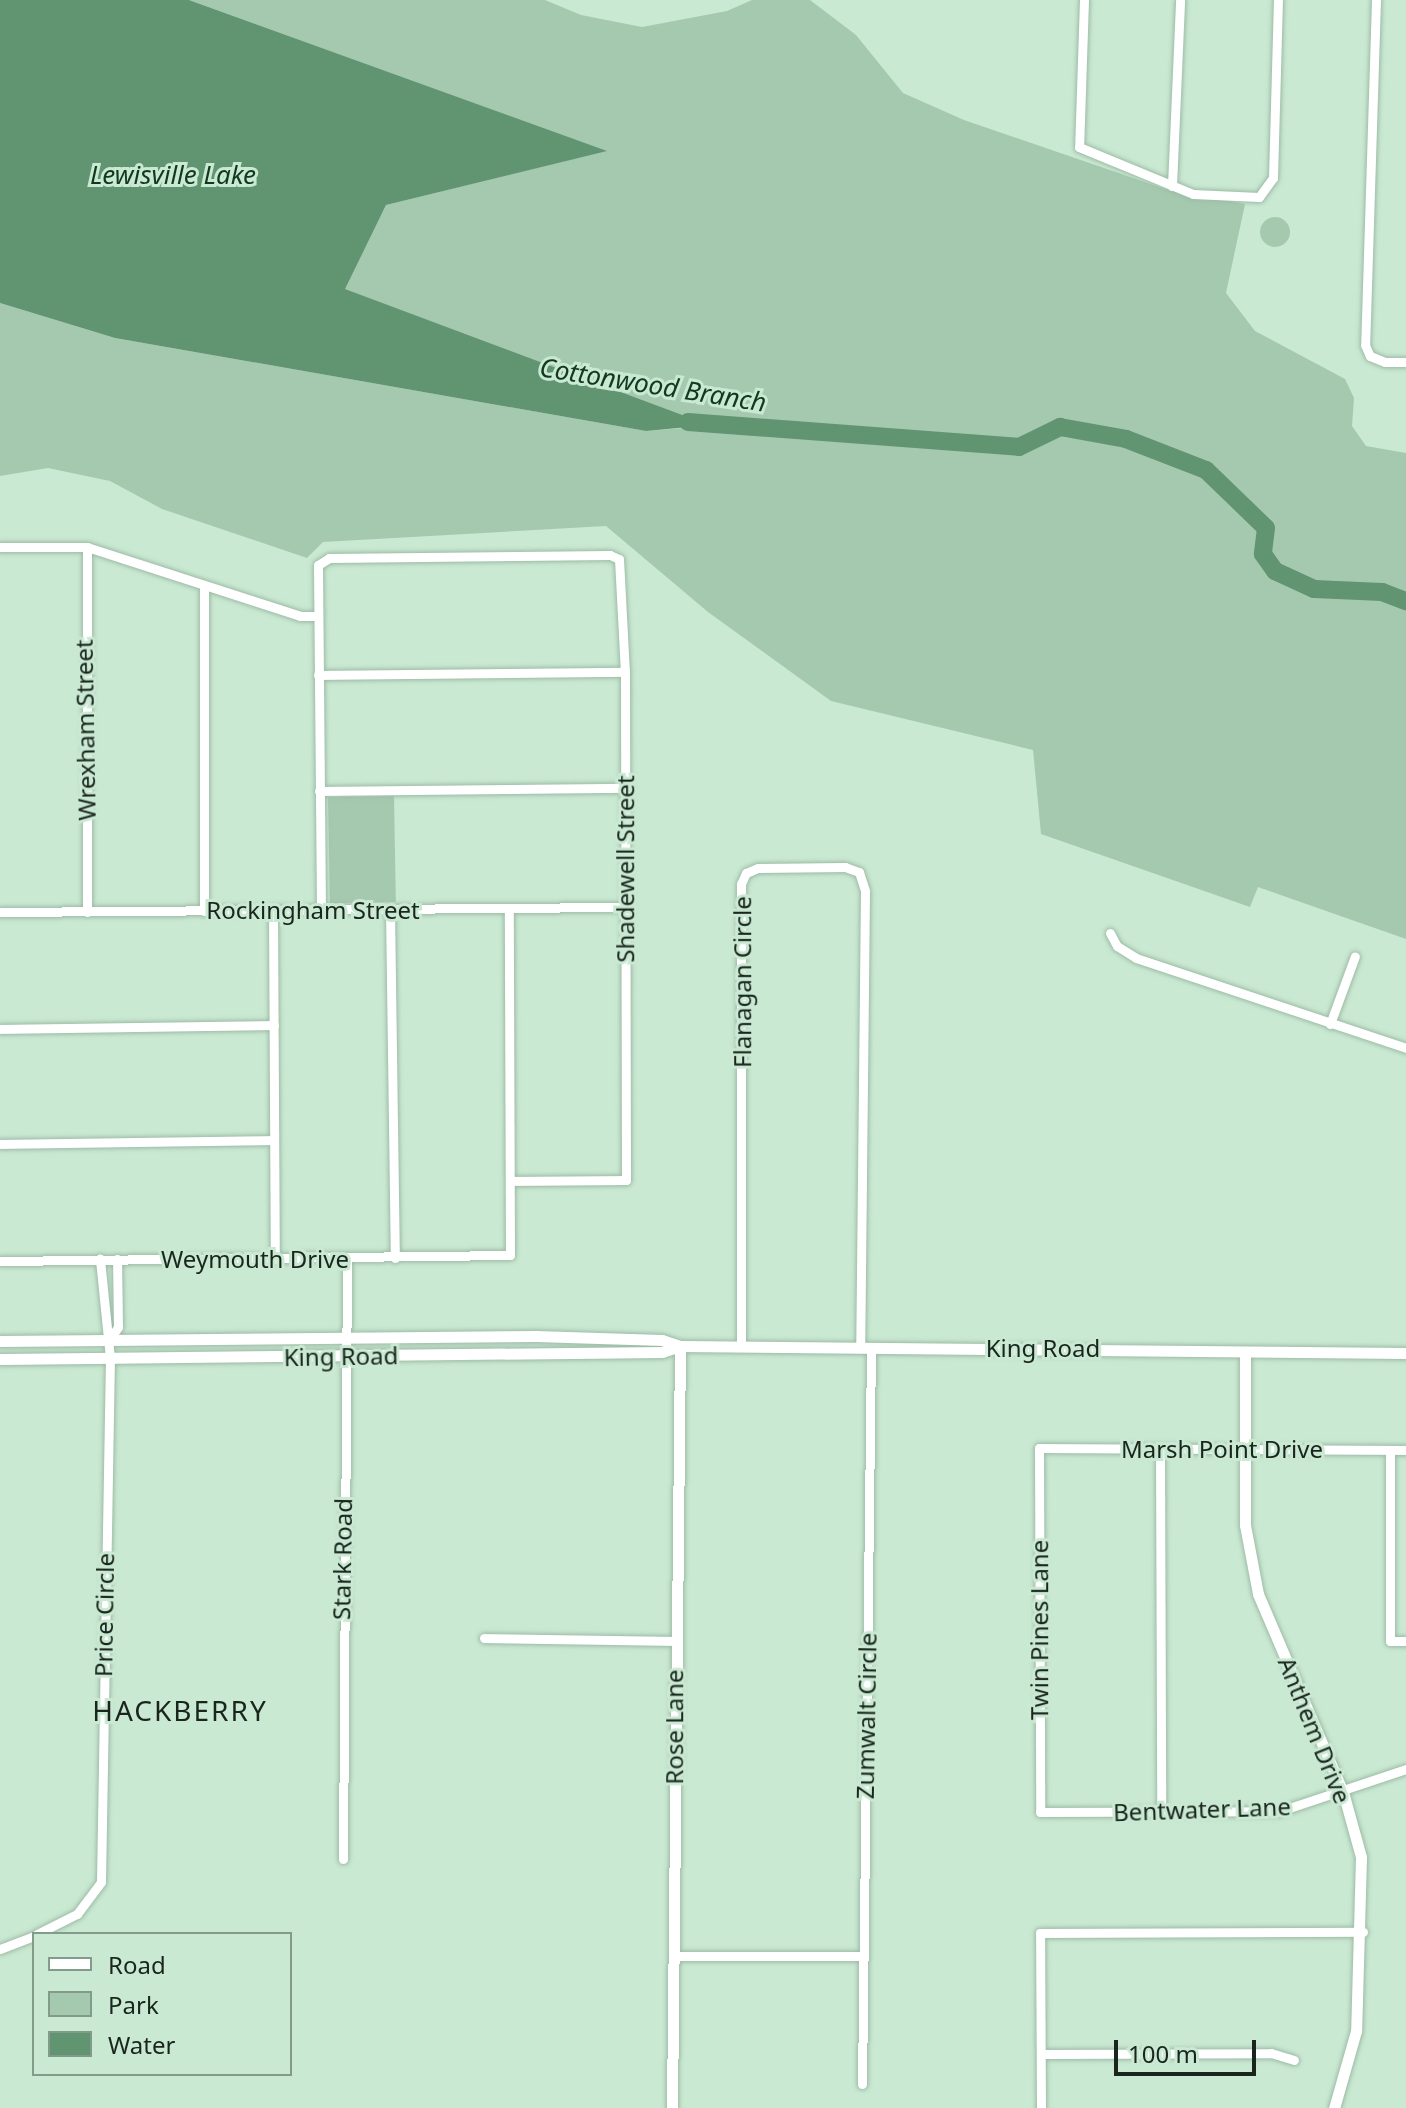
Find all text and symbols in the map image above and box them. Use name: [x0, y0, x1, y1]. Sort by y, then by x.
water label: Lewisville Lake: [90, 159, 256, 191]
water label: Cottonwood Branch: [538, 352, 768, 418]
street label: Wrexham Street: [69, 639, 101, 821]
street label: Shadewell Street: [611, 775, 639, 963]
street label: Rockingham Street: [206, 896, 420, 924]
street label: Flanagan Circle: [728, 896, 756, 1068]
street label: Weymouth Drive: [161, 1245, 349, 1273]
street label: King Road: [986, 1334, 1100, 1362]
street label: King Road: [283, 1341, 399, 1371]
street label: Marsh Point Drive: [1121, 1435, 1323, 1463]
street label: Stark Road: [327, 1498, 357, 1620]
street label: Twin Pines Lane: [1025, 1540, 1053, 1720]
street label: Price Circle: [89, 1553, 119, 1677]
street label: Zumwalt Circle: [850, 1633, 882, 1799]
street label: Anthem Drive: [1273, 1653, 1357, 1807]
street label: Rose Lane: [660, 1669, 688, 1785]
district label: HACKBERRY: [92, 1693, 268, 1727]
street label: Bentwater Lane: [1113, 1792, 1291, 1826]
legend: [32, 1932, 292, 2076]
text: Road: [108, 1948, 166, 1981]
text: Park: [108, 1988, 159, 2021]
scale bar: [1118, 2024, 1260, 2074]
text: Water: [108, 2028, 175, 2061]
text: 100 m: [1128, 2037, 1198, 2070]

